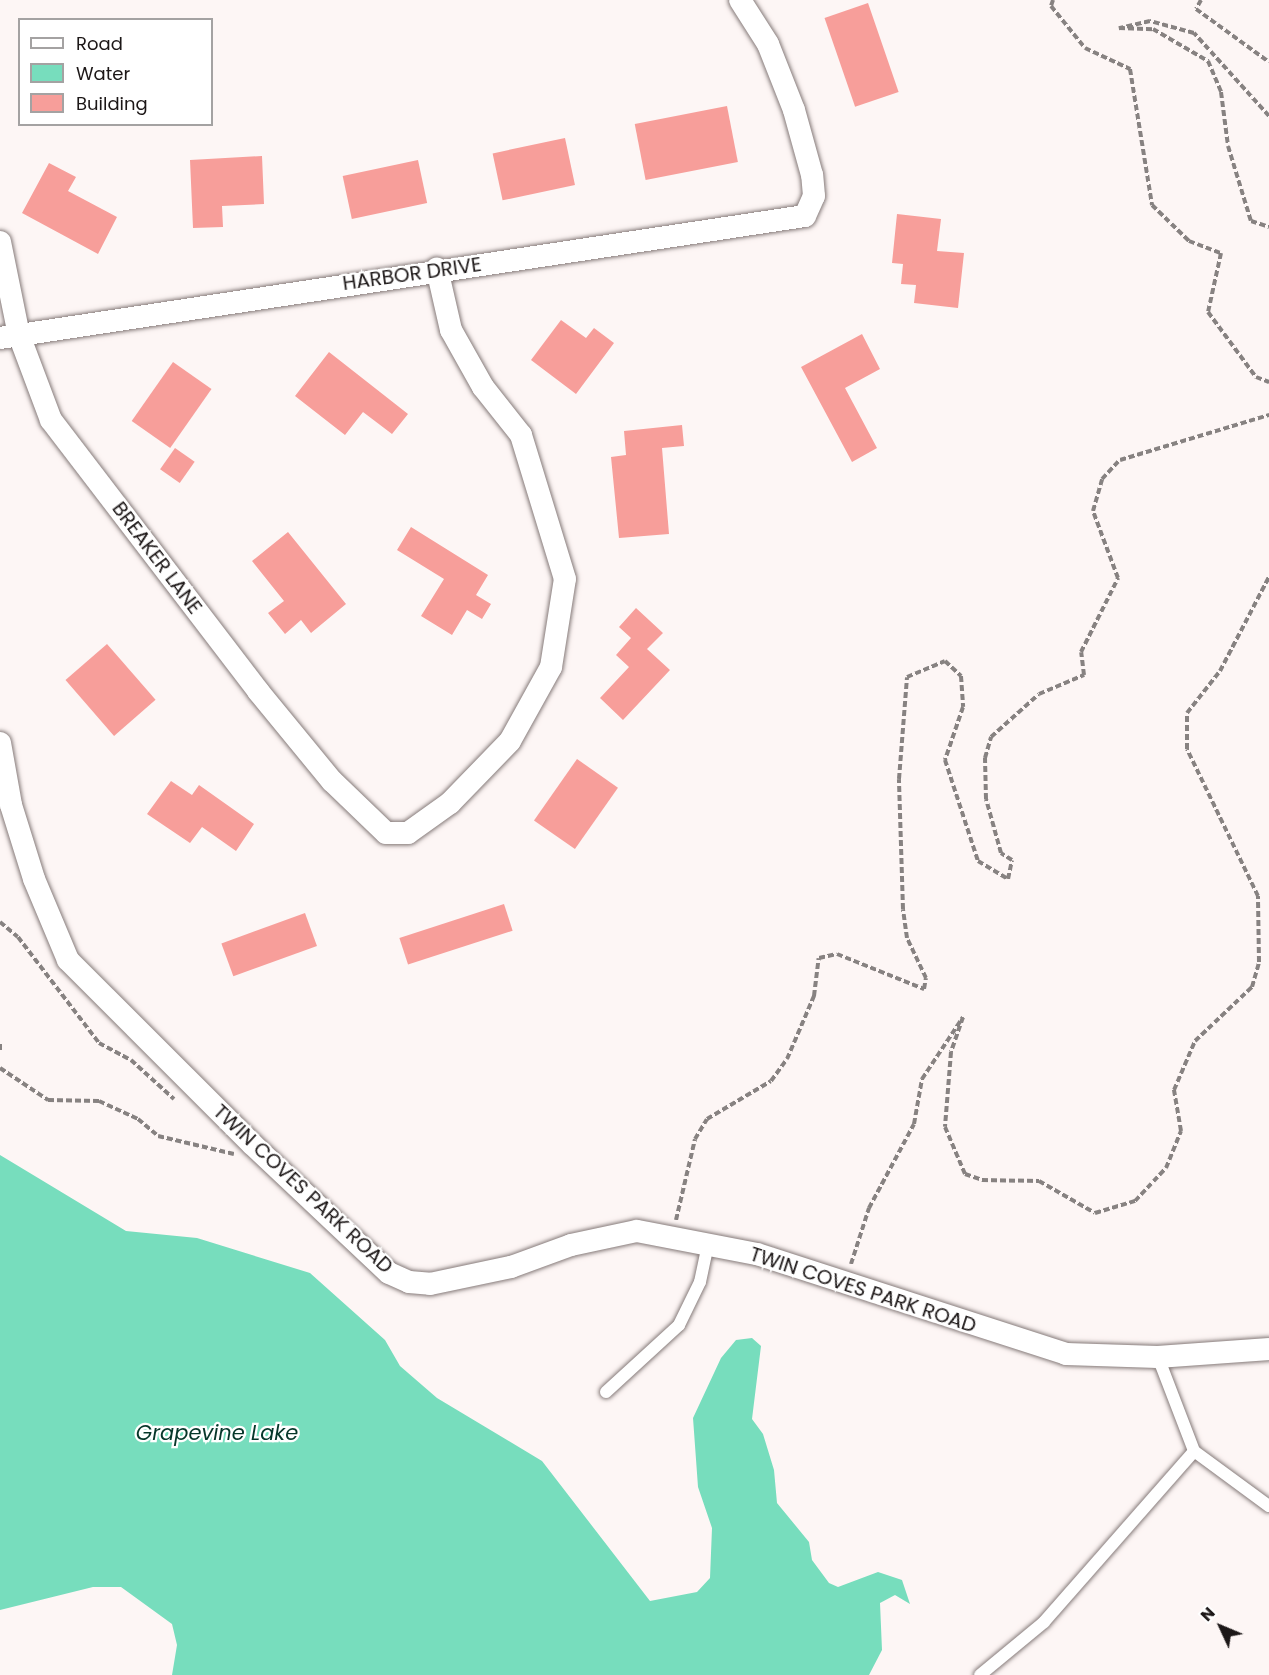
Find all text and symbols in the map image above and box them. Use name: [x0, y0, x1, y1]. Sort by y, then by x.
legend: [18, 18, 213, 126]
text: Road: [76, 31, 123, 56]
text: Water: [76, 61, 130, 86]
text: Building: [76, 91, 148, 116]
street label: HARBOR DRIVE: [341, 252, 483, 296]
street label: BREAKER LANE: [107, 497, 207, 619]
street label: TWIN COVES PARK ROAD: [208, 1100, 398, 1278]
street label: TWIN COVES PARK ROAD: [747, 1242, 979, 1338]
water label: Grapevine Lake: [136, 1420, 298, 1446]
north arrow: [1191, 1597, 1251, 1657]
text: N: [1195, 1602, 1220, 1626]

